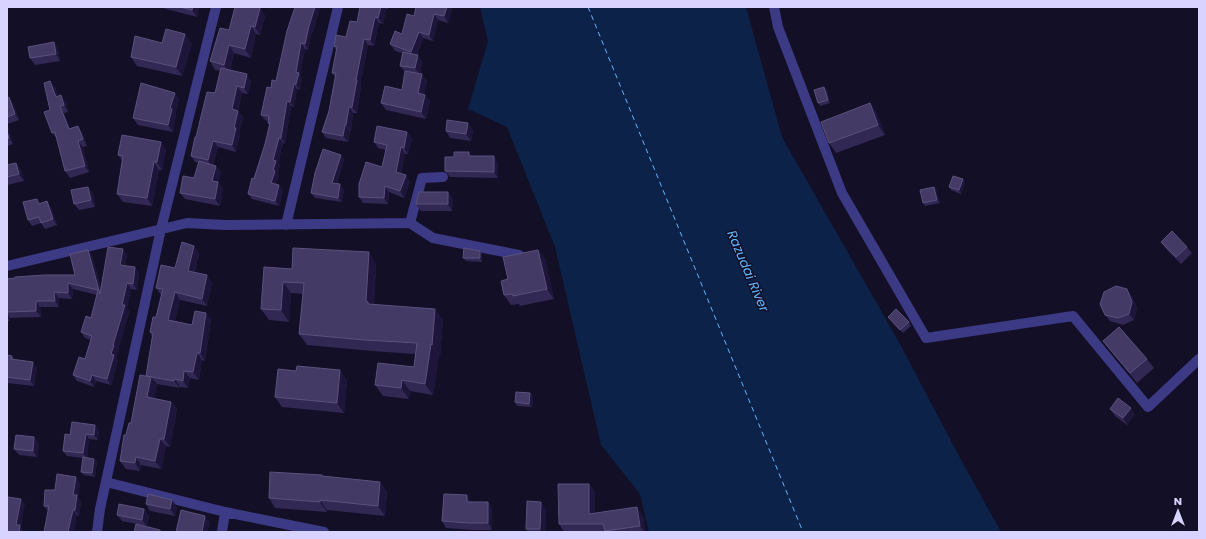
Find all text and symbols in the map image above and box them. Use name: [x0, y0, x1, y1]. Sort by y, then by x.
water label: Razudai River: [722, 227, 774, 316]
north arrow: [1158, 491, 1198, 531]
text: N: [1174, 493, 1182, 509]

